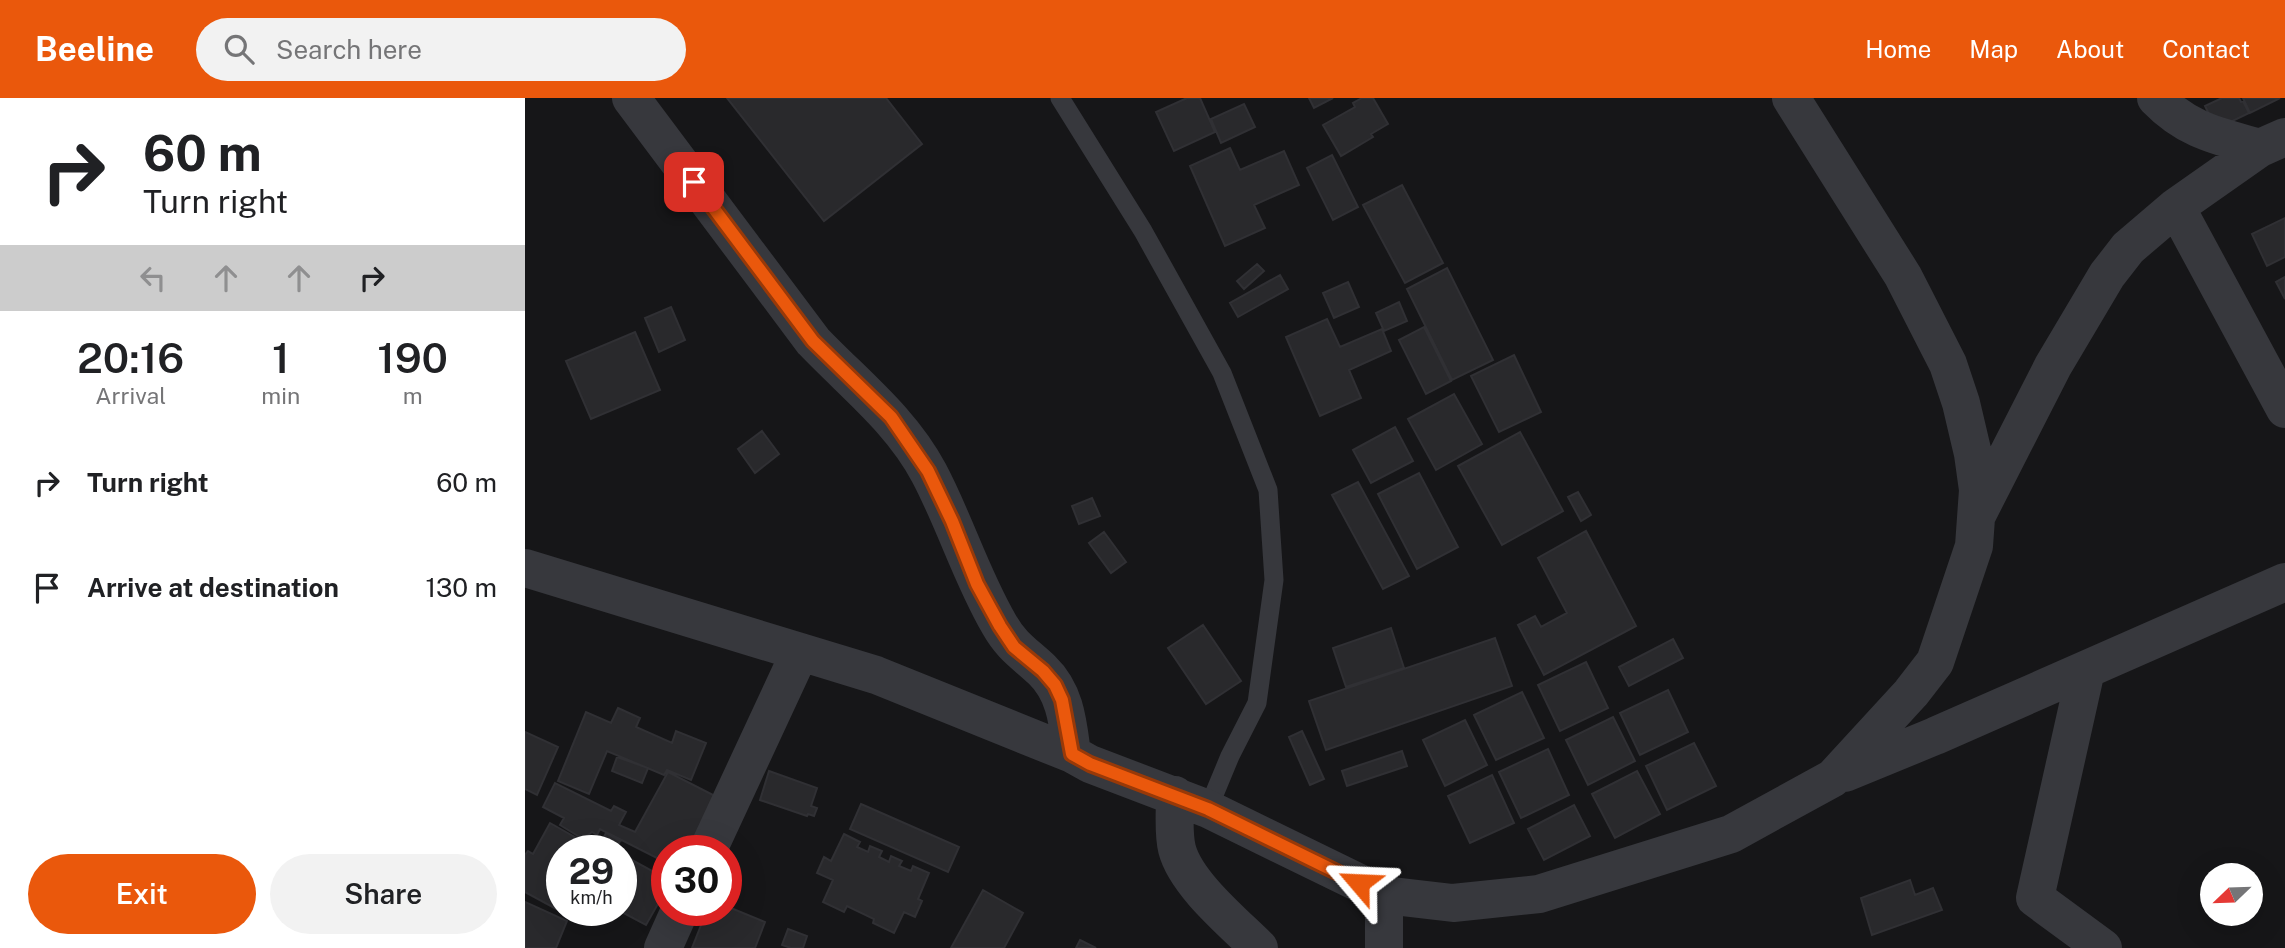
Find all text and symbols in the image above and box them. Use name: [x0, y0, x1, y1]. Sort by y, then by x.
search box: [196, 18, 686, 81]
text: Beeline: [35, 30, 154, 68]
icon: search: [220, 30, 258, 68]
text: Search here: [276, 34, 422, 65]
text: Home: [1865, 35, 1931, 63]
text: Map: [1969, 35, 2018, 63]
text: About: [2056, 35, 2124, 63]
text: Contact: [2162, 35, 2250, 63]
text: 60 m: [143, 124, 262, 182]
icon: right: [28, 126, 119, 217]
pin: [664, 152, 724, 212]
icon: arrive: [675, 163, 713, 201]
text: Turn right: [143, 183, 288, 220]
icon: left: [134, 259, 172, 297]
icon: ahead: [207, 259, 245, 297]
icon: ahead: [280, 259, 318, 297]
icon: right: [353, 259, 391, 297]
text: 20:16: [77, 333, 184, 382]
text: 1: [272, 333, 290, 382]
text: 190: [377, 333, 448, 382]
text: Arrival: [95, 382, 166, 409]
text: min: [261, 382, 300, 409]
text: m: [403, 382, 423, 409]
icon: right: [28, 464, 66, 502]
text: Turn right: [87, 467, 209, 498]
text: 60 m: [436, 467, 497, 498]
icon: arrive: [28, 569, 66, 607]
text: Arrive at destination: [87, 572, 339, 603]
text: 130 m: [425, 572, 497, 603]
speed limit sign: 30: [651, 835, 742, 926]
position arrow: [1322, 846, 1396, 920]
text: 29: [569, 851, 614, 892]
button: Exit: [28, 854, 256, 934]
button: Share: [270, 854, 497, 934]
north arrow: [2200, 863, 2263, 926]
map controls: [2200, 863, 2263, 926]
text: km/h: [570, 887, 613, 908]

